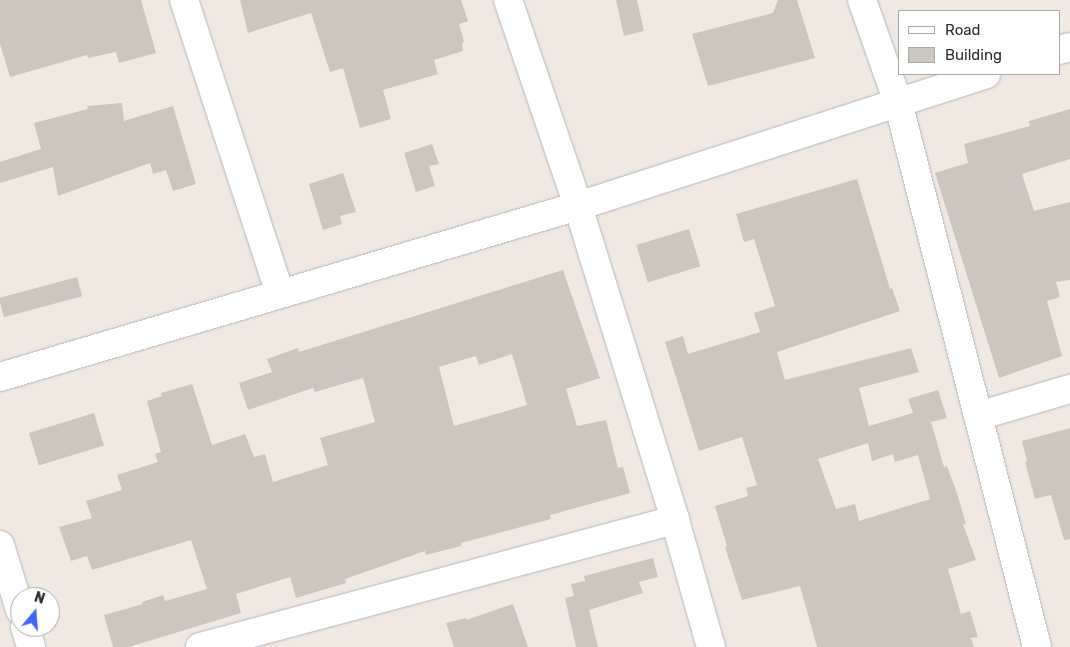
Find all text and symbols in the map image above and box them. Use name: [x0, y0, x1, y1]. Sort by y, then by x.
legend: [898, 10, 1060, 75]
text: Road: [945, 21, 981, 39]
text: Building: [945, 46, 1002, 64]
north arrow: [10, 587, 60, 637]
text: N: [32, 589, 47, 608]

